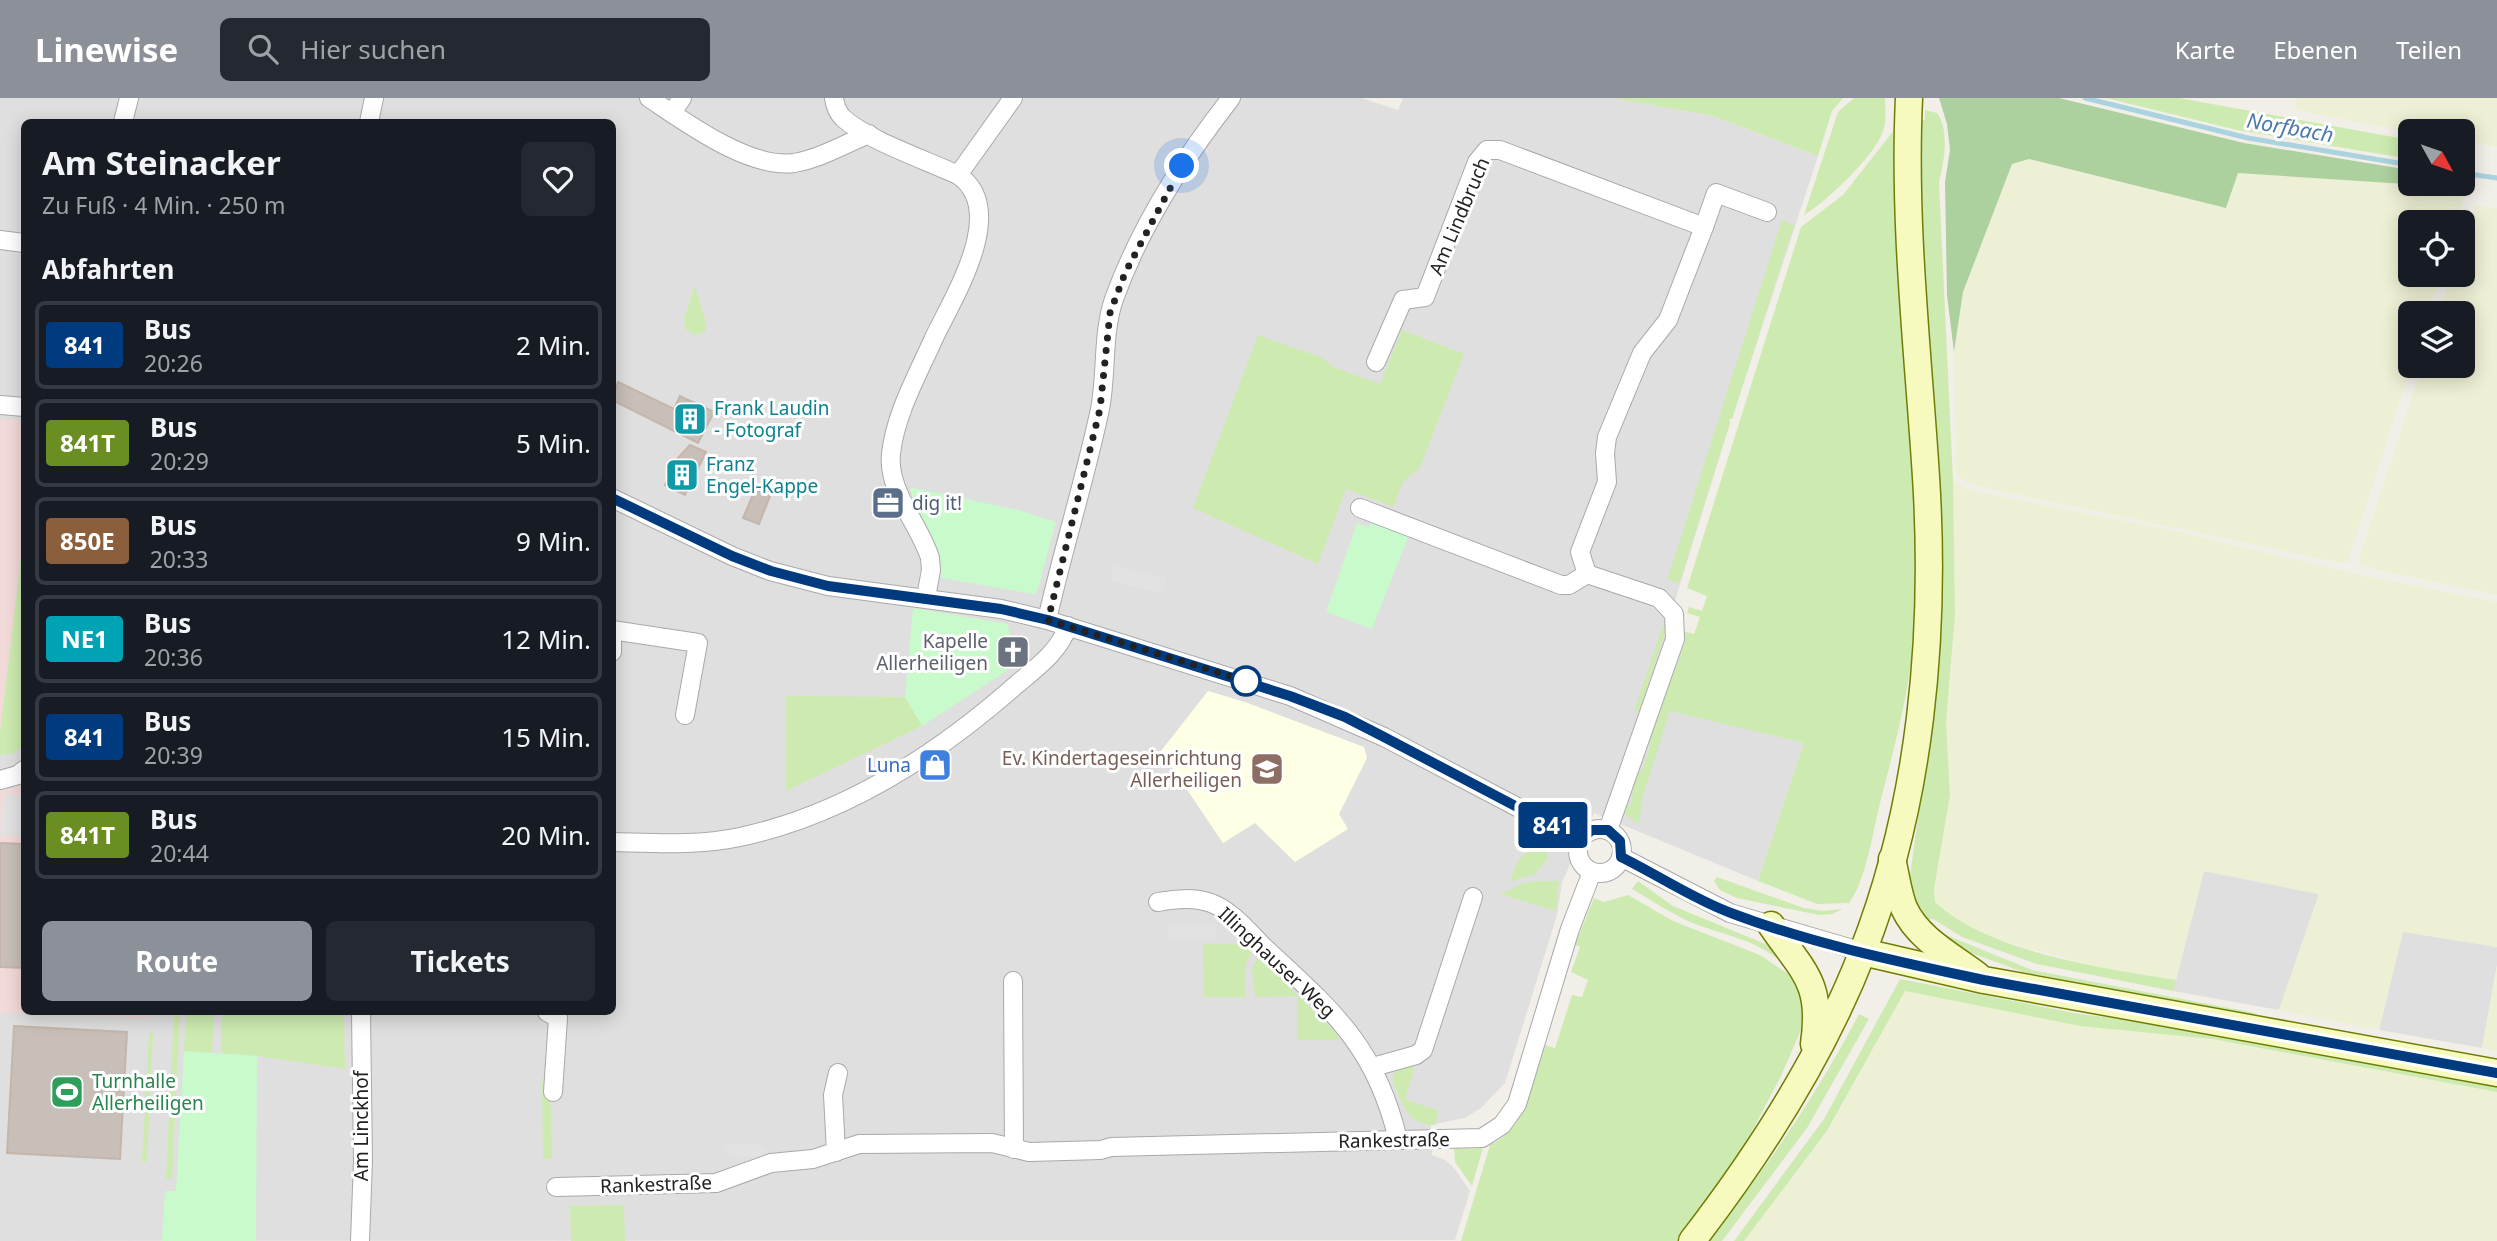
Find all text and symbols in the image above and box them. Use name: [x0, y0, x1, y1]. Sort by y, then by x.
search box: [220, 18, 710, 81]
text: Linewise: [35, 27, 178, 72]
icon: search: [244, 30, 282, 68]
text: Hier suchen: [300, 31, 446, 67]
text: Karte: [2175, 33, 2235, 66]
text: Ebenen: [2273, 33, 2358, 66]
text: Teilen: [2396, 33, 2462, 66]
water label: Norfbach: [2245, 106, 2336, 148]
north arrow: [2398, 119, 2474, 196]
map controls: [2398, 119, 2475, 378]
text: Am Steinacker: [42, 140, 281, 185]
button: heart: [521, 142, 595, 216]
your location: [1164, 148, 1199, 183]
street label: Am Lindbruch: [1423, 153, 1495, 279]
text: Zu Fuß · 4 Min. · 250 m: [42, 189, 286, 221]
button: locate: [2398, 210, 2475, 287]
text: Abfahrten: [42, 251, 174, 287]
button: layers: [2398, 301, 2475, 378]
text: Bus: [144, 311, 191, 347]
text: 2 Min.: [516, 327, 591, 363]
text: 841: [64, 328, 105, 361]
text: 20:26: [144, 347, 203, 379]
place label: Frank Laudin - Fotograf: [714, 395, 830, 443]
building icon: Frank Laudin - Fotograf: [671, 400, 709, 438]
text: Bus: [150, 409, 197, 445]
text: 5 Min.: [516, 425, 591, 461]
text: 841T: [60, 426, 115, 459]
text: 20:29: [150, 445, 209, 477]
place label: Franz Engel-Kappe: [706, 451, 818, 499]
building icon: Franz Engel-Kappe: [663, 456, 701, 494]
office icon: dig it!: [869, 484, 907, 522]
place label: dig it!: [912, 490, 962, 516]
text: Bus: [150, 507, 197, 543]
text: 9 Min.: [516, 523, 591, 559]
text: 850E: [60, 524, 115, 557]
text: 20:33: [150, 543, 208, 575]
text: Bus: [144, 605, 191, 641]
text: 12 Min.: [501, 621, 591, 657]
text: NE1: [61, 622, 108, 655]
place label: Kapelle Allerheiligen: [876, 628, 988, 676]
church icon: Kapelle Allerheiligen: [994, 633, 1032, 671]
text: 20:36: [144, 641, 203, 673]
unlabelled marker: [1231, 666, 1261, 696]
text: Bus: [144, 703, 191, 739]
text: 15 Min.: [501, 719, 591, 755]
text: 841: [64, 720, 105, 753]
text: 20:39: [144, 739, 203, 771]
place label: Ev. Kindertageseinrichtung Allerheiligen: [1002, 745, 1242, 793]
shop icon: Luna: [916, 746, 954, 784]
school or university icon: Ev. Kindertageseinrichtung Allerheiligen: [1248, 750, 1286, 788]
place label: Luna: [867, 752, 911, 778]
text: Bus: [150, 801, 197, 837]
line badge: 841: [1513, 802, 1593, 848]
text: 841: [1532, 808, 1574, 841]
text: 20 Min.: [501, 817, 591, 853]
text: 841T: [60, 818, 115, 851]
text: 20:44: [150, 837, 209, 869]
street label: Illinghauser Weg: [1213, 901, 1341, 1023]
button: Route: [42, 921, 312, 1001]
button: Tickets: [326, 921, 595, 1001]
place label: Turnhalle Allerheiligen: [92, 1068, 204, 1116]
street label: Am Linckhof: [348, 1069, 374, 1181]
sports icon: Turnhalle Allerheiligen: [48, 1073, 86, 1111]
street label: Rankestraße: [1338, 1126, 1450, 1154]
street label: Rankestraße: [600, 1169, 712, 1199]

